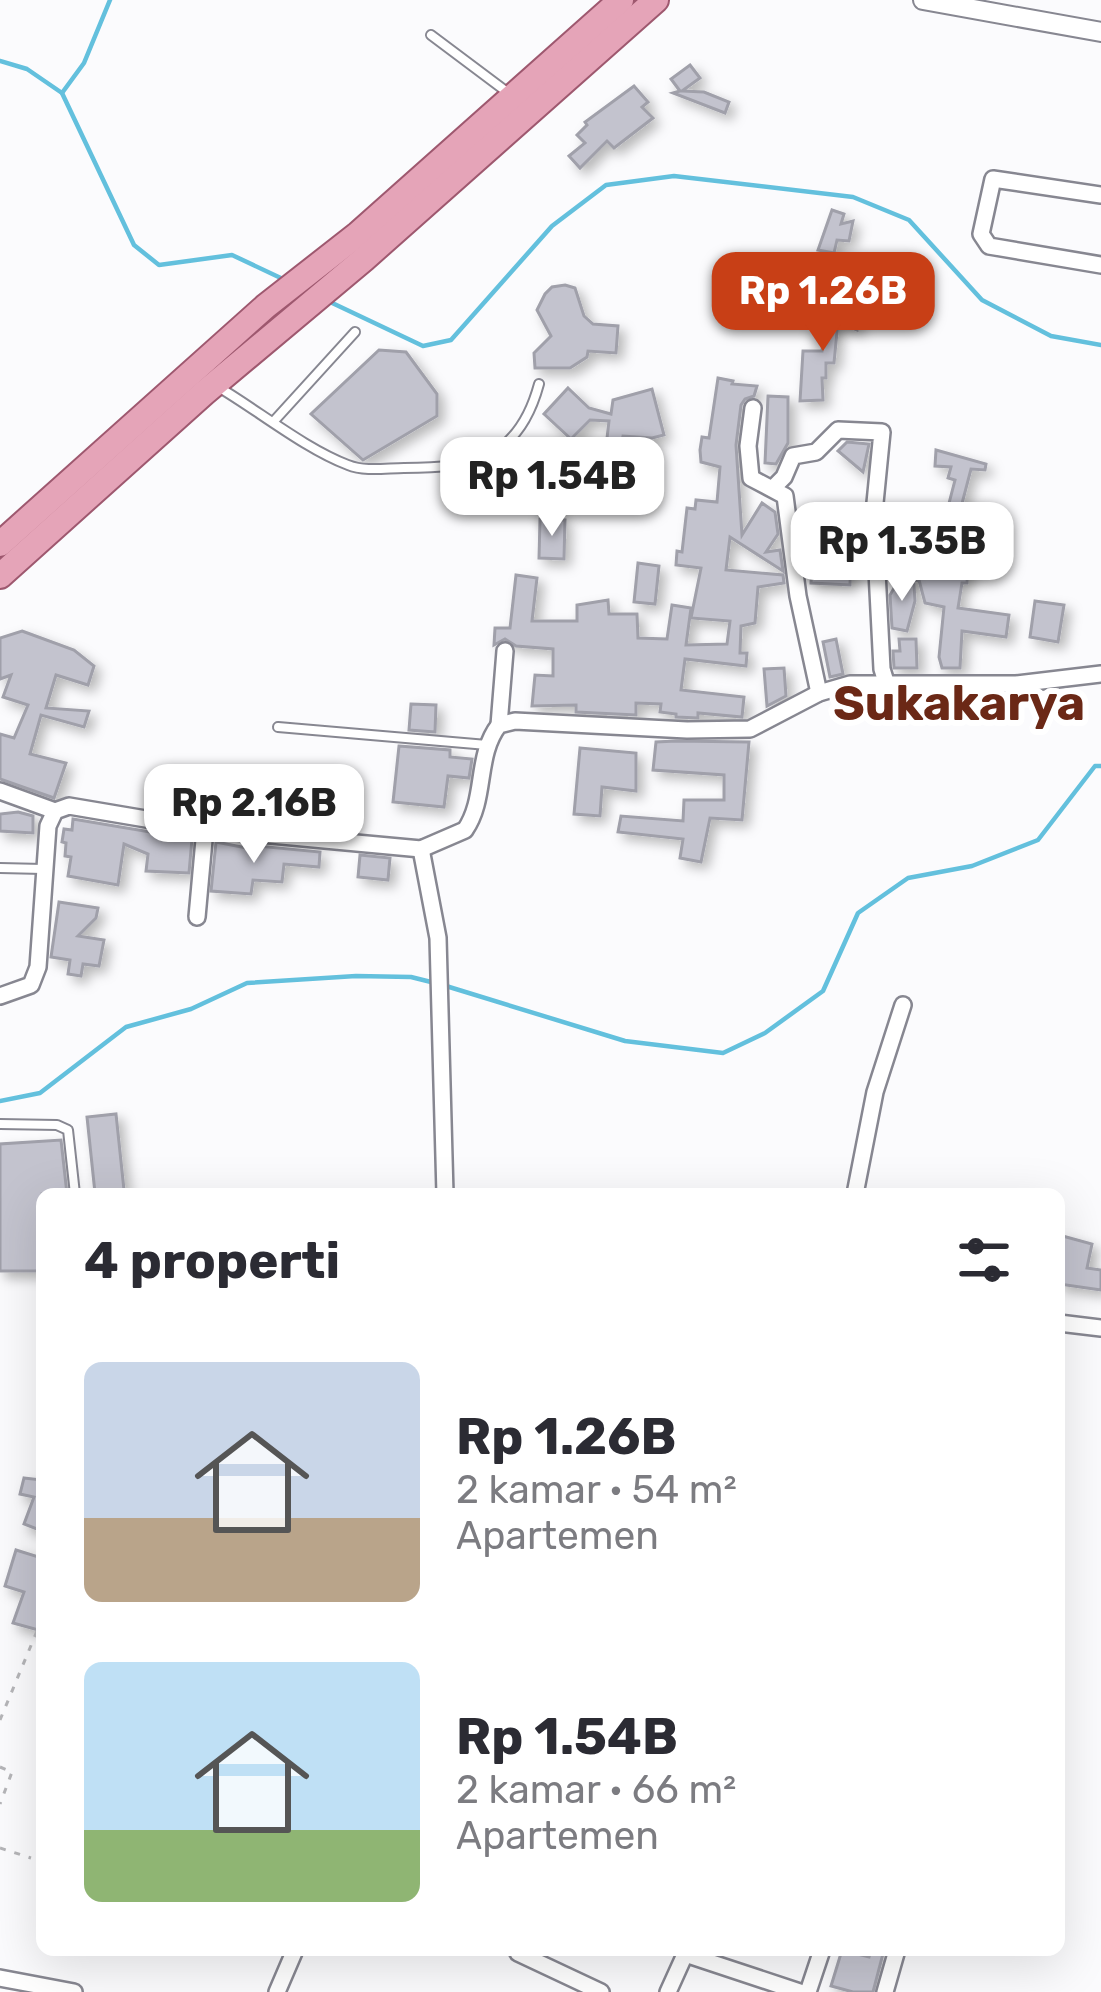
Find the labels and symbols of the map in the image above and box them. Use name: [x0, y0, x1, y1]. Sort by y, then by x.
pin: Rp 1.26B: [699, 252, 947, 354]
pin: Rp 1.54B: [428, 437, 676, 539]
pin: Rp 1.35B: [778, 502, 1026, 604]
district label: Sukakarya: [833, 675, 1085, 732]
pin: Rp 2.16B: [130, 764, 378, 866]

